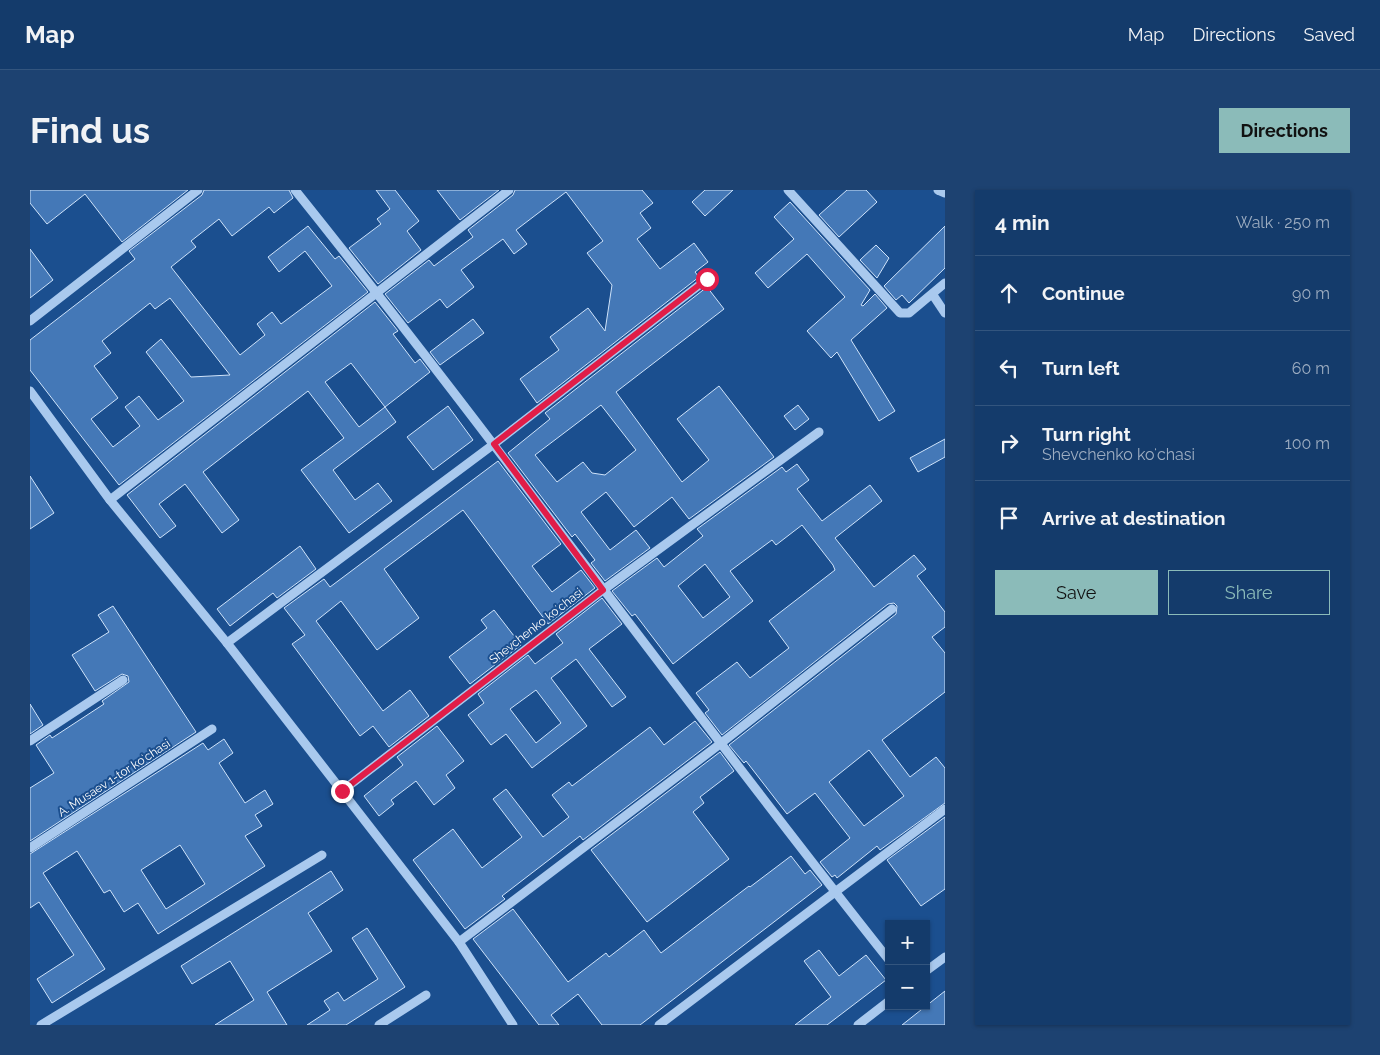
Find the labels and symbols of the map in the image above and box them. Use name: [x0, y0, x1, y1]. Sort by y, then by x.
route start: [696, 268, 719, 291]
street label: Shevchenko koʻchasi: [486, 585, 586, 667]
street label: A. Musaev 1-tor koʻchasi: [55, 736, 173, 820]
route end: [331, 780, 354, 803]

